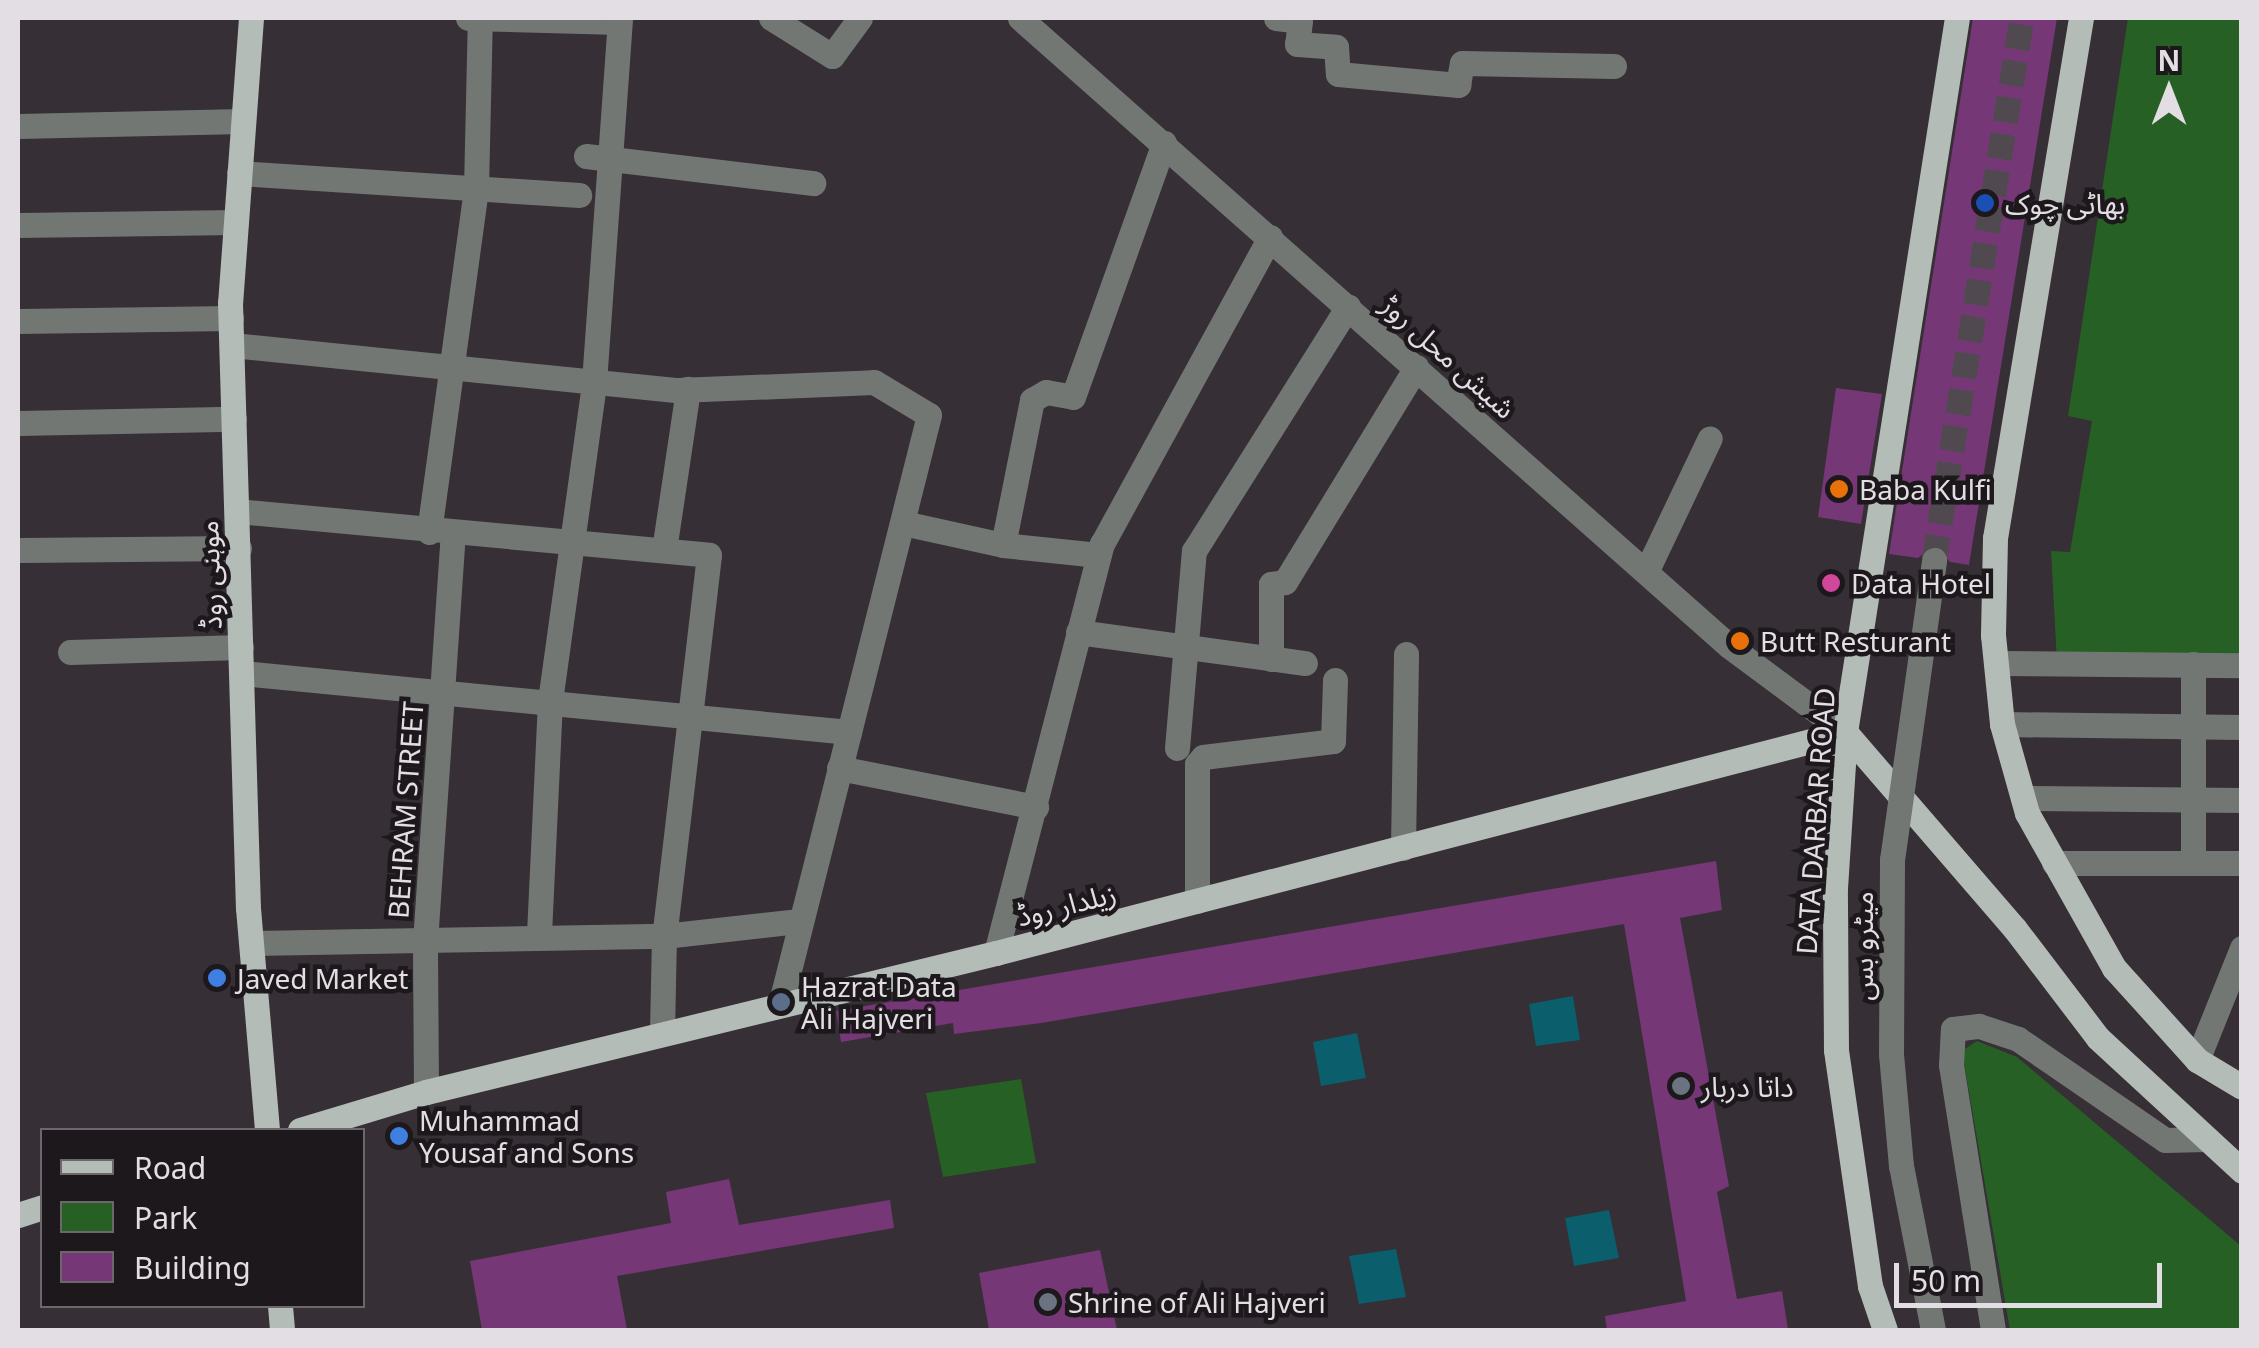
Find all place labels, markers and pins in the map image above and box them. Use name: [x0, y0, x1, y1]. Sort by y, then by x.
place label: بھاٹی چوک: [2005, 186, 2125, 220]
marker: بھاٹی چوک: [1974, 192, 1996, 214]
place label: Baba Kulfi: [1859, 472, 1992, 506]
marker: Baba Kulfi: [1828, 478, 1850, 500]
place label: Data Hotel: [1851, 566, 1991, 600]
marker: Data Hotel: [1820, 572, 1842, 594]
place label: Butt Resturant: [1760, 624, 1951, 658]
marker: Butt Resturant: [1729, 630, 1751, 652]
place label: Javed Market: [237, 961, 408, 995]
marker: Javed Market: [206, 967, 228, 989]
place label: Hazrat Data Ali Hajveri: [801, 969, 957, 1035]
marker: Hazrat Data Ali Hajveri: [770, 991, 792, 1013]
place label: داتا دربار: [1701, 1069, 1794, 1103]
marker: داتا دربار: [1670, 1075, 1692, 1097]
place label: Muhammad Yousaf and Sons: [419, 1103, 634, 1169]
marker: Muhammad Yousaf and Sons: [388, 1125, 410, 1147]
place label: Shrine of Ali Hajveri: [1068, 1285, 1326, 1319]
marker: Shrine of Ali Hajveri: [1037, 1291, 1059, 1313]

